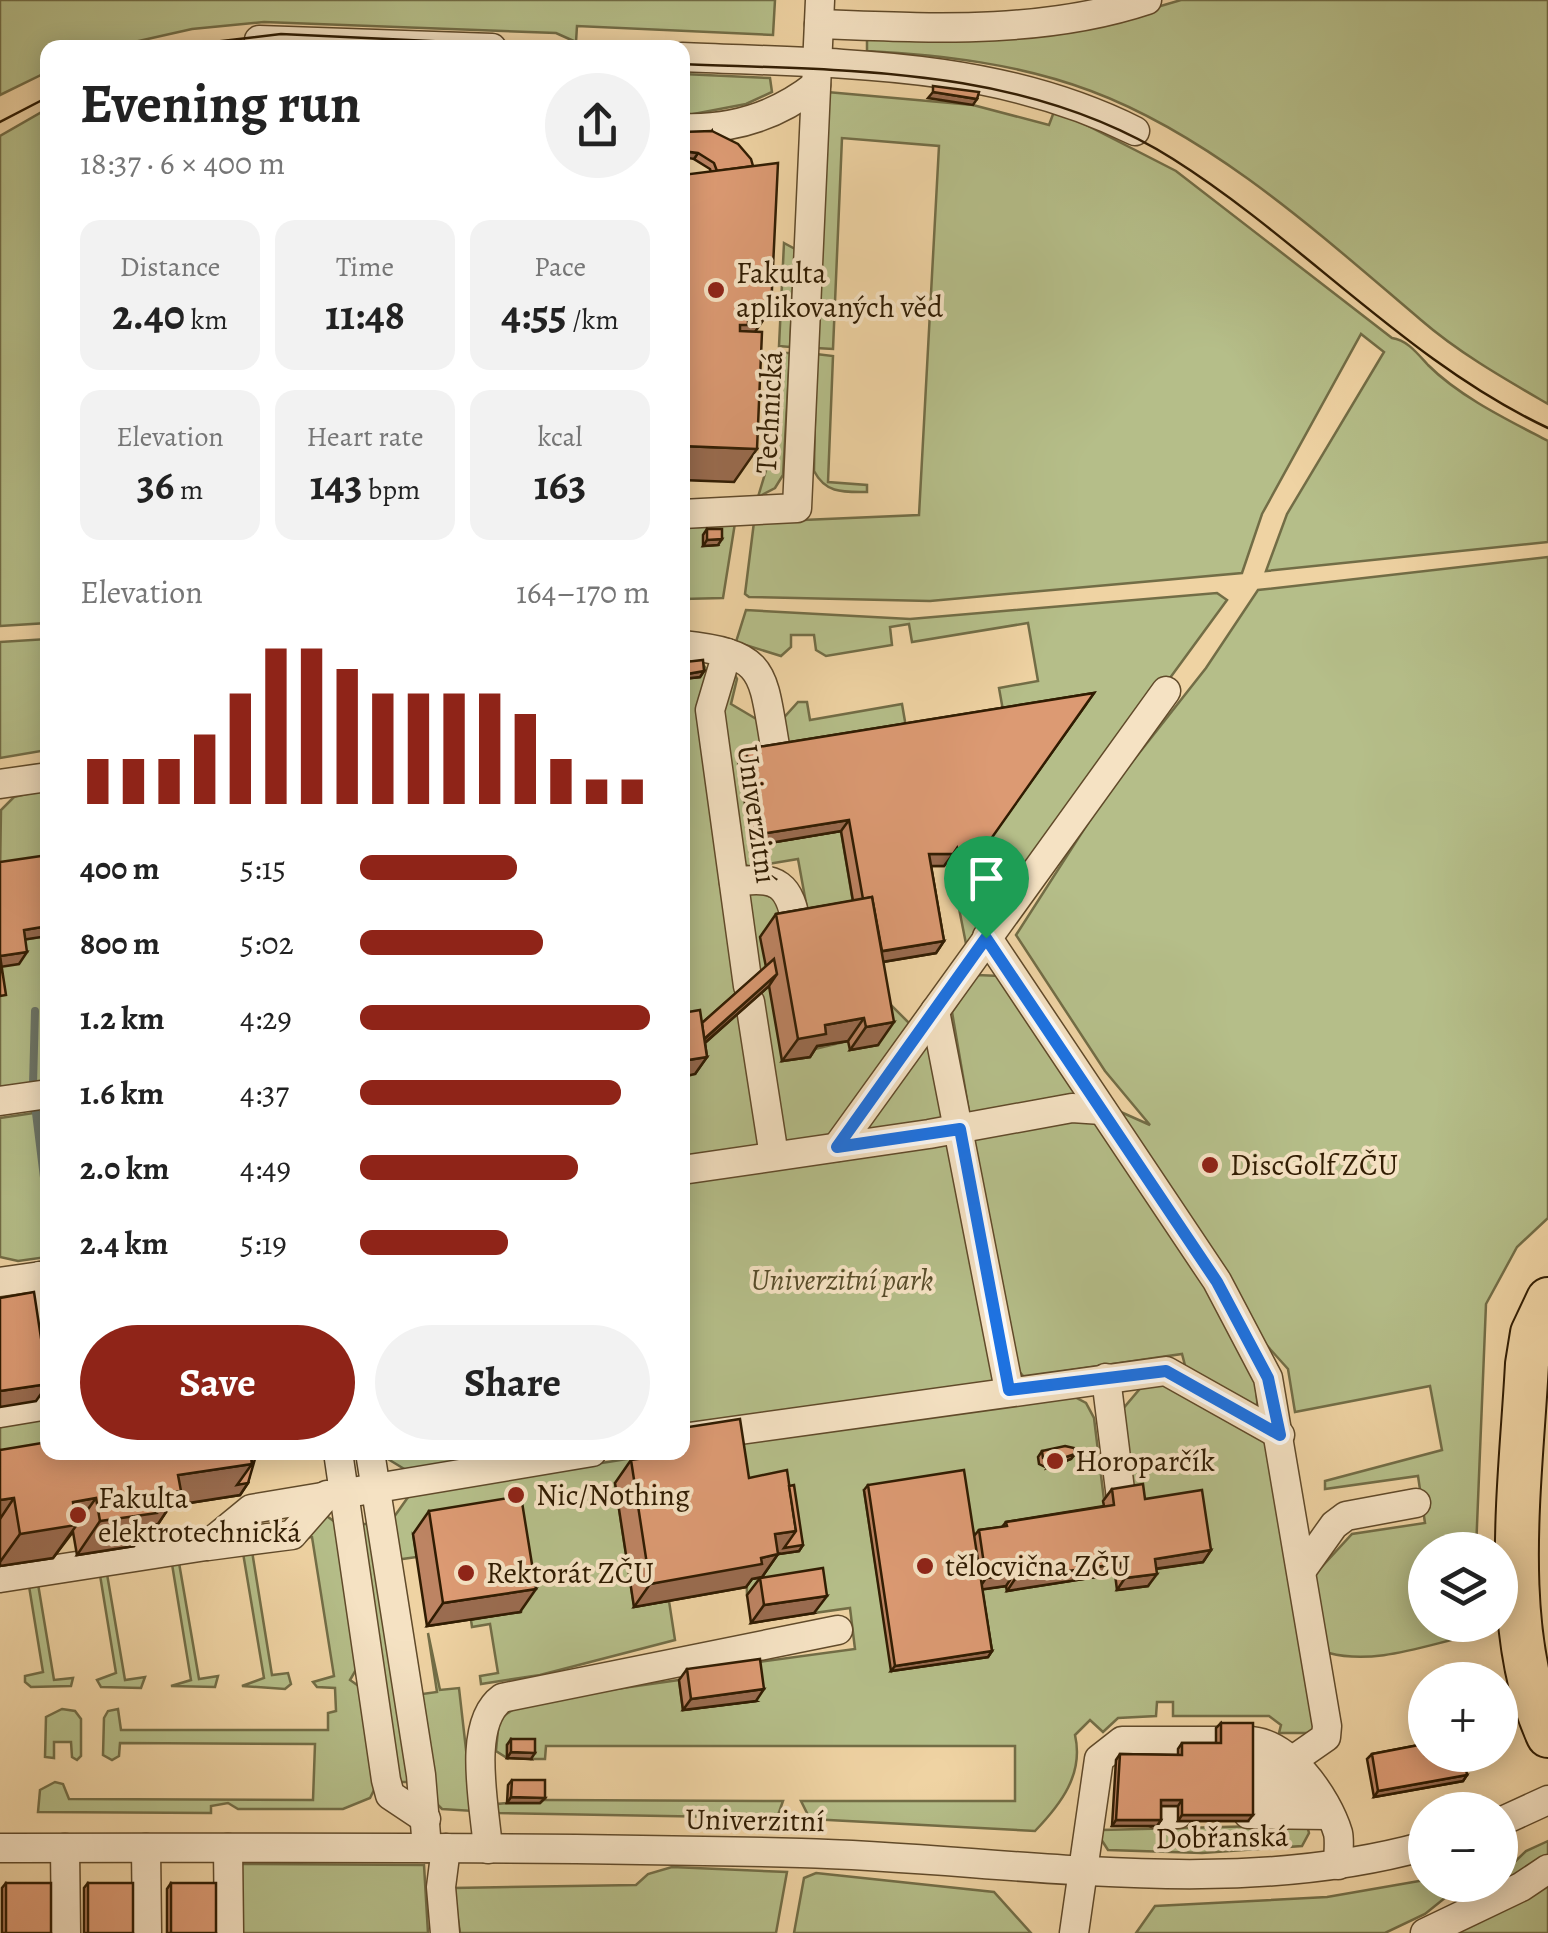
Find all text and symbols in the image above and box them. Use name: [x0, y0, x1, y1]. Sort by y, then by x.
text: Evening run: [80, 66, 361, 141]
button: share: [545, 73, 650, 178]
text: 18:37 · 6 × 400 m: [80, 141, 285, 185]
text: Distance: [120, 248, 220, 286]
text: Time: [336, 248, 394, 286]
text: Pace: [534, 248, 586, 286]
place label: Fakulta aplikovaných věd: [736, 253, 944, 327]
marker: Fakulta aplikovaných věd: [705, 279, 727, 301]
text: 2.40: [112, 286, 185, 343]
text: 11:48: [325, 286, 405, 343]
text: 4:55: [501, 286, 567, 343]
text: km: [185, 301, 228, 339]
text: /km: [567, 301, 619, 339]
street label: Technická: [746, 350, 792, 474]
text: Elevation: [116, 418, 224, 456]
text: Heart rate: [307, 418, 423, 456]
text: kcal: [538, 418, 582, 456]
text: 36: [137, 456, 174, 513]
text: 143: [310, 456, 362, 513]
text: 163: [534, 456, 586, 513]
text: m: [174, 471, 203, 509]
text: bpm: [362, 471, 420, 509]
text: Elevation: [80, 570, 203, 614]
text: 164–170 m: [516, 570, 650, 614]
street label: Univerzitní: [727, 742, 787, 886]
pin: [944, 836, 1029, 939]
text: 400 m: [80, 846, 160, 890]
text: 5:15: [240, 846, 286, 890]
icon: arrive: [959, 851, 1014, 906]
text: 800 m: [80, 921, 160, 965]
text: 5:02: [240, 921, 294, 965]
text: 1.2 km: [80, 996, 165, 1040]
text: 4:29: [240, 996, 292, 1040]
text: 1.6 km: [80, 1071, 164, 1115]
text: 4:37: [240, 1071, 289, 1115]
place label: DiscGolf ZČU: [1230, 1145, 1398, 1185]
text: 2.0 km: [80, 1146, 169, 1190]
text: 4:49: [240, 1146, 291, 1190]
marker: DiscGolf ZČU: [1199, 1154, 1221, 1176]
text: 2.4 km: [80, 1221, 168, 1265]
text: 5:19: [240, 1221, 287, 1265]
park label: Univerzitní park: [751, 1260, 933, 1300]
button: Save: [80, 1325, 355, 1440]
button: Share: [375, 1325, 650, 1440]
place label: Horoparčík: [1075, 1441, 1215, 1481]
marker: Horoparčík: [1044, 1450, 1066, 1472]
place label: Nic/Nothing: [536, 1475, 690, 1515]
place label: Fakulta elektrotechnická: [98, 1478, 301, 1552]
marker: Nic/Nothing: [505, 1484, 527, 1506]
marker: Fakulta elektrotechnická: [67, 1504, 89, 1526]
map controls: [1408, 1532, 1518, 1902]
button: layers: [1408, 1532, 1518, 1642]
place label: tělocvična ZČU: [945, 1546, 1130, 1586]
place label: Rektorát ZČU: [486, 1553, 654, 1593]
marker: tělocvična ZČU: [914, 1555, 936, 1577]
marker: Rektorát ZČU: [455, 1562, 477, 1584]
button: +: [1408, 1662, 1518, 1772]
button: −: [1408, 1792, 1518, 1902]
street label: Univerzitní: [685, 1799, 825, 1841]
street label: Dobřanská: [1155, 1816, 1289, 1858]

